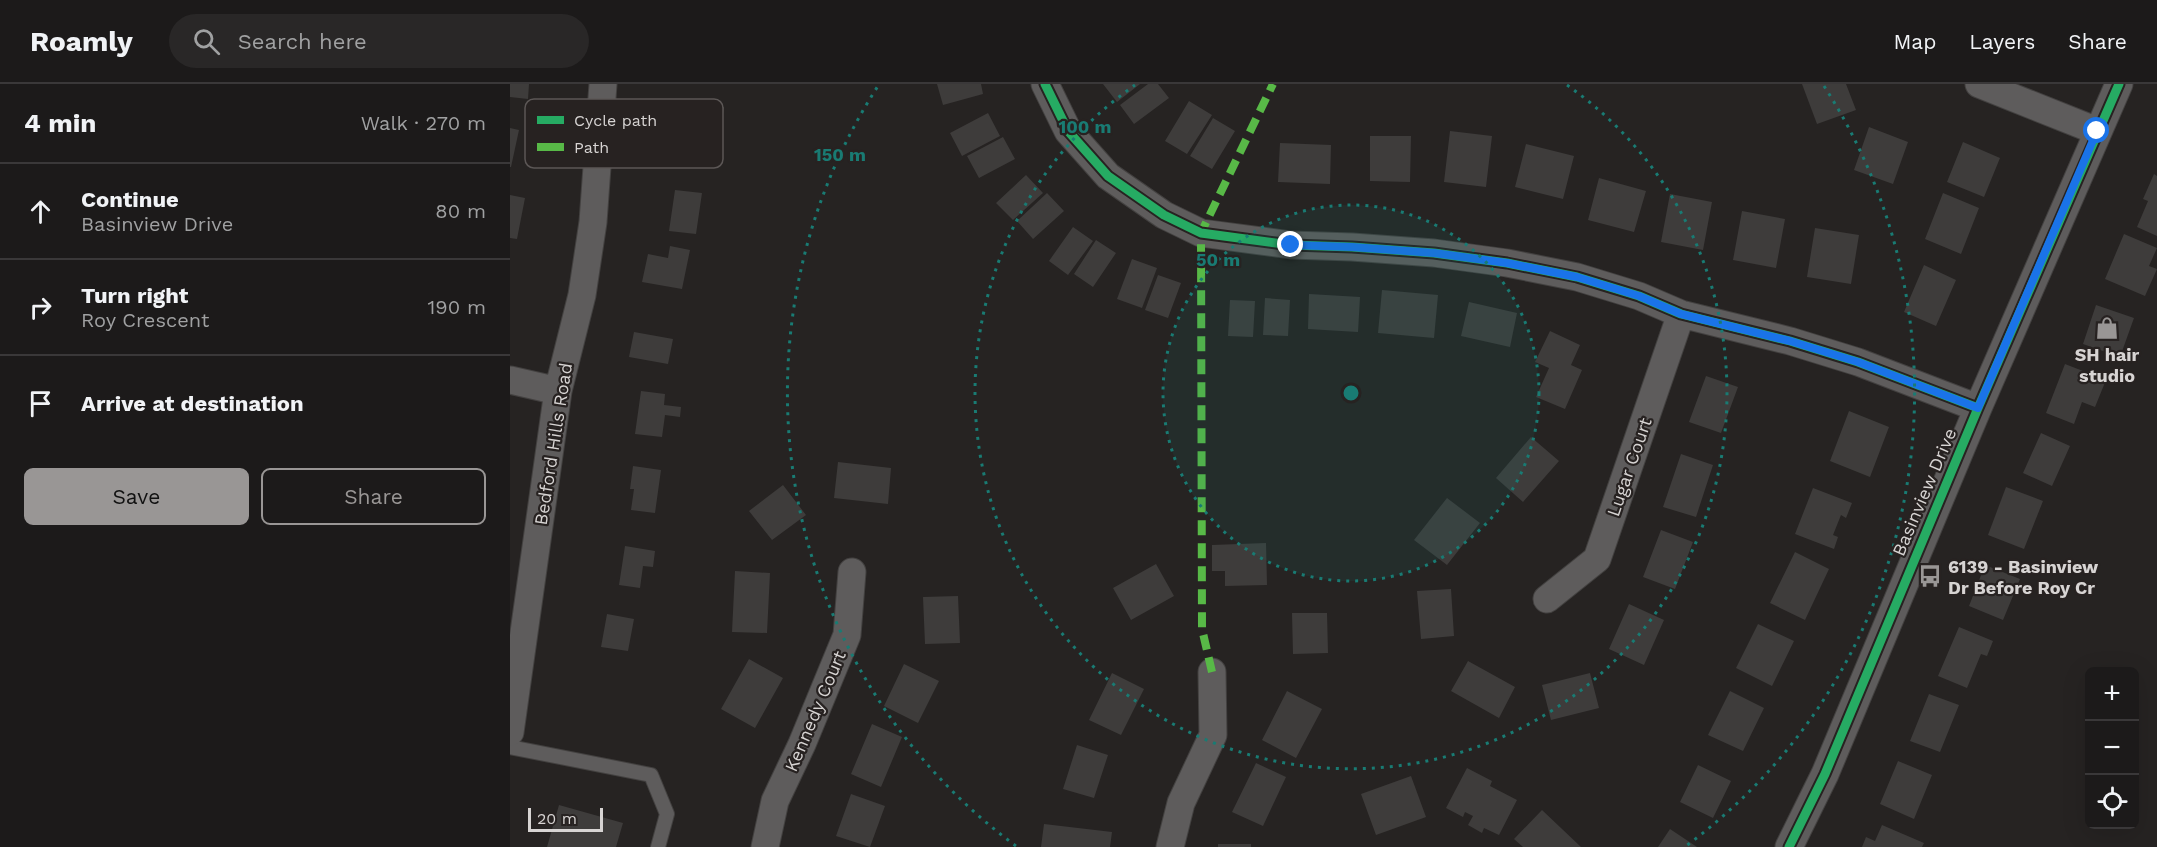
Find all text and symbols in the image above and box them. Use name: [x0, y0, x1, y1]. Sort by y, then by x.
search box: [169, 14, 589, 68]
text: Roamly: [30, 25, 133, 58]
icon: search: [190, 25, 223, 58]
text: Search here: [238, 29, 367, 54]
text: Map: [1893, 29, 1936, 54]
text: Layers: [1969, 29, 2035, 54]
text: Share: [2068, 29, 2127, 54]
legend: [525, 99, 723, 168]
text: 4 min: [24, 108, 96, 138]
text: Walk · 270 m: [361, 111, 486, 135]
text: Cycle path: [574, 111, 657, 130]
text: 100 m: [1058, 116, 1112, 137]
route start: [2083, 117, 2109, 143]
text: Path: [574, 138, 609, 157]
text: 150 m: [814, 144, 866, 165]
text: Continue: [81, 187, 179, 212]
icon: ahead: [24, 195, 57, 228]
text: 80 m: [435, 199, 486, 223]
text: Basinview Drive: [81, 212, 233, 236]
route end: [1277, 231, 1303, 257]
text: 50 m: [1196, 249, 1240, 270]
text: Turn right: [81, 283, 188, 308]
icon: right: [24, 291, 57, 324]
text: 190 m: [428, 295, 486, 319]
text: Roy Crescent: [81, 308, 209, 332]
shop icon: SH hair studio: [2094, 315, 2120, 341]
place label: SH hair studio: [2075, 344, 2140, 386]
street label: Bedford Hills Road: [530, 361, 576, 527]
centre of rings: [1341, 383, 1361, 403]
icon: arrive: [24, 387, 57, 420]
text: Arrive at destination: [81, 391, 304, 416]
street label: Lugar Court: [1602, 414, 1656, 519]
street label: Basinview Drive: [1888, 425, 1960, 559]
button: Save: [24, 468, 249, 525]
button: Share: [261, 468, 486, 525]
place label: 6139 - Basinview Dr Before Roy Cr: [1948, 556, 2099, 598]
bus stop icon: 6139 - Basinview Dr Before Roy Cr: [1917, 563, 1943, 589]
street label: Kennedy Court: [780, 647, 850, 774]
map controls: [2085, 667, 2139, 829]
button: +: [2085, 667, 2139, 721]
button: −: [2085, 721, 2139, 775]
button: locate: [2085, 775, 2139, 829]
scale bar: [528, 805, 603, 832]
text: 20 m: [537, 809, 577, 828]

